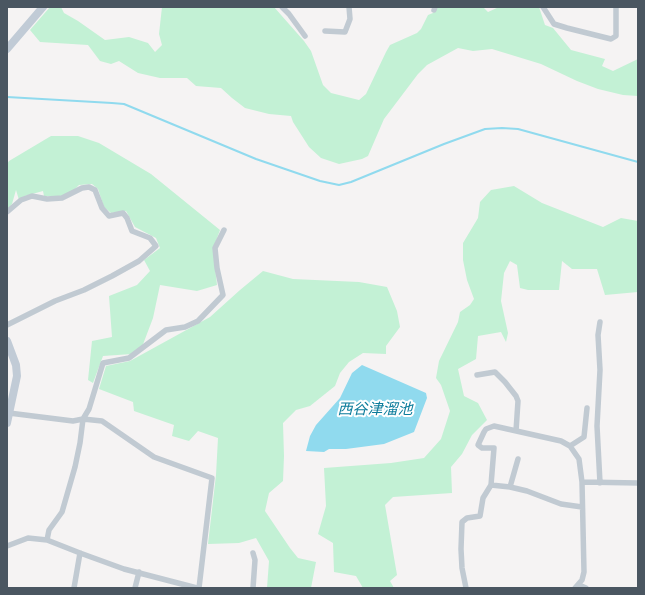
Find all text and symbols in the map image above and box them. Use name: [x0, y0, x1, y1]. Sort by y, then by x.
water label: 西谷津溜池: [338, 400, 412, 418]

